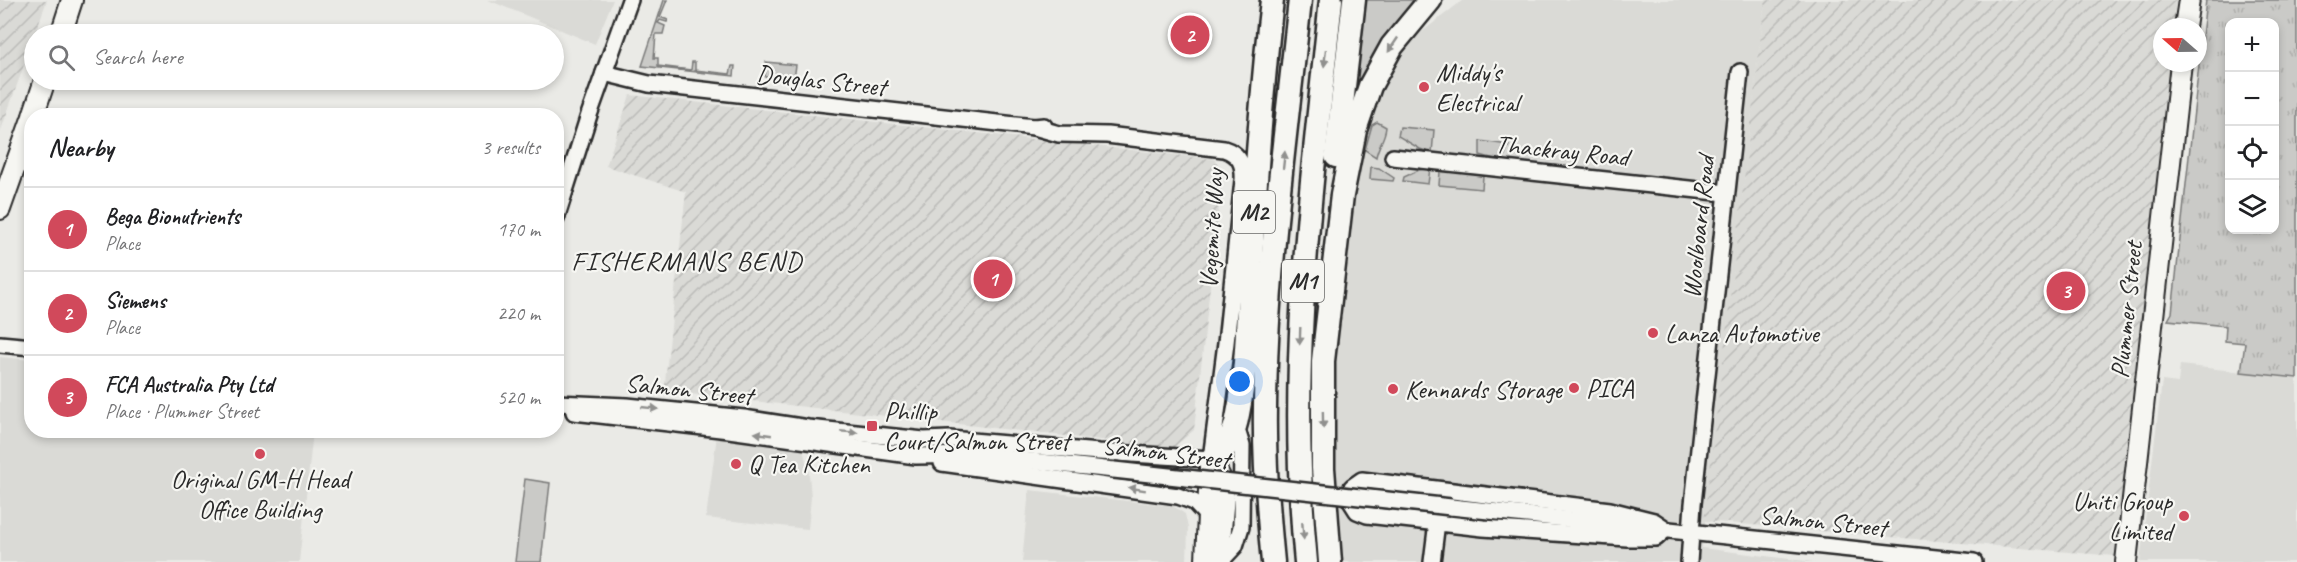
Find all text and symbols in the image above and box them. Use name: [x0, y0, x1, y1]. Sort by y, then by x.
pin: 2: [1170, 12, 1210, 57]
north arrow: [2153, 18, 2207, 72]
map controls: [2225, 18, 2279, 234]
button: +: [2225, 18, 2279, 72]
search box: [24, 24, 564, 90]
one-way arrow: [1388, 37, 1399, 53]
icon: search: [45, 41, 78, 74]
text: Search here: [93, 43, 183, 71]
one-way arrow: [1320, 49, 1330, 68]
place label: Middy's Electrical: [1436, 56, 1523, 119]
street label: Douglas Street: [755, 57, 891, 104]
button: −: [2225, 72, 2279, 126]
marker: Middy's Electrical: [1417, 80, 1431, 94]
button: locate: [2225, 126, 2279, 180]
street label: Thackray Road: [1494, 127, 1634, 174]
text: Nearby: [48, 131, 113, 164]
text: 3 results: [481, 135, 540, 160]
one-way arrow: [1279, 150, 1289, 169]
street label: Woolboard Road: [1675, 150, 1723, 300]
street label: Vegemite Way: [1192, 166, 1231, 290]
button: layers: [2225, 180, 2279, 234]
road number: M2: [1233, 191, 1275, 233]
text: Bega Bionutrients: [105, 203, 240, 231]
text: 1: [63, 217, 72, 242]
text: 170 m: [497, 217, 540, 242]
text: Place: [105, 231, 140, 256]
street label: Plummer Street: [2103, 238, 2150, 380]
district label: FISHERMANS BEND: [571, 244, 804, 278]
pin: 1: [974, 256, 1012, 302]
road number: M1: [1282, 260, 1324, 302]
pin: 3: [2046, 268, 2086, 314]
text: Siemens: [105, 287, 166, 315]
text: 2: [63, 301, 72, 326]
text: 220 m: [497, 301, 540, 326]
text: Place: [105, 315, 140, 340]
place label: Lanza Automotive: [1665, 317, 1821, 350]
one-way arrow: [1295, 326, 1304, 345]
marker: Lanza Automotive: [1646, 326, 1660, 340]
street label: Salmon Street: [624, 366, 758, 413]
your location: [1225, 367, 1254, 396]
text: FCA Australia Pty Ltd: [105, 371, 273, 399]
place label: PICA: [1586, 372, 1634, 405]
place label: Kennards Storage: [1405, 373, 1563, 406]
marker: PICA: [1567, 381, 1581, 395]
marker: Kennards Storage: [1386, 382, 1400, 396]
text: 3: [63, 385, 72, 410]
text: 520 m: [497, 385, 540, 410]
place label: Phillip Court/Salmon Street: [884, 395, 1073, 458]
text: Place · Plummer Street: [105, 399, 259, 424]
one-way arrow: [640, 403, 659, 413]
one-way arrow: [1318, 410, 1328, 429]
marker: Phillip Court/Salmon Street: [865, 419, 879, 433]
one-way arrow: [839, 427, 858, 437]
street label: Salmon Street: [1100, 428, 1235, 477]
one-way arrow: [753, 430, 772, 439]
marker: Original GM-H Head Office Building: [253, 447, 267, 461]
place label: Q Tea Kitchen: [748, 448, 871, 481]
marker: Q Tea Kitchen: [729, 457, 743, 471]
place label: Original GM-H Head Office Building: [171, 463, 353, 526]
one-way arrow: [1128, 485, 1147, 494]
place label: Uniti Group Limited: [2072, 485, 2176, 548]
street label: Salmon Street: [1758, 498, 1892, 545]
marker: Uniti Group Limited: [2177, 509, 2191, 523]
one-way arrow: [1298, 521, 1308, 540]

